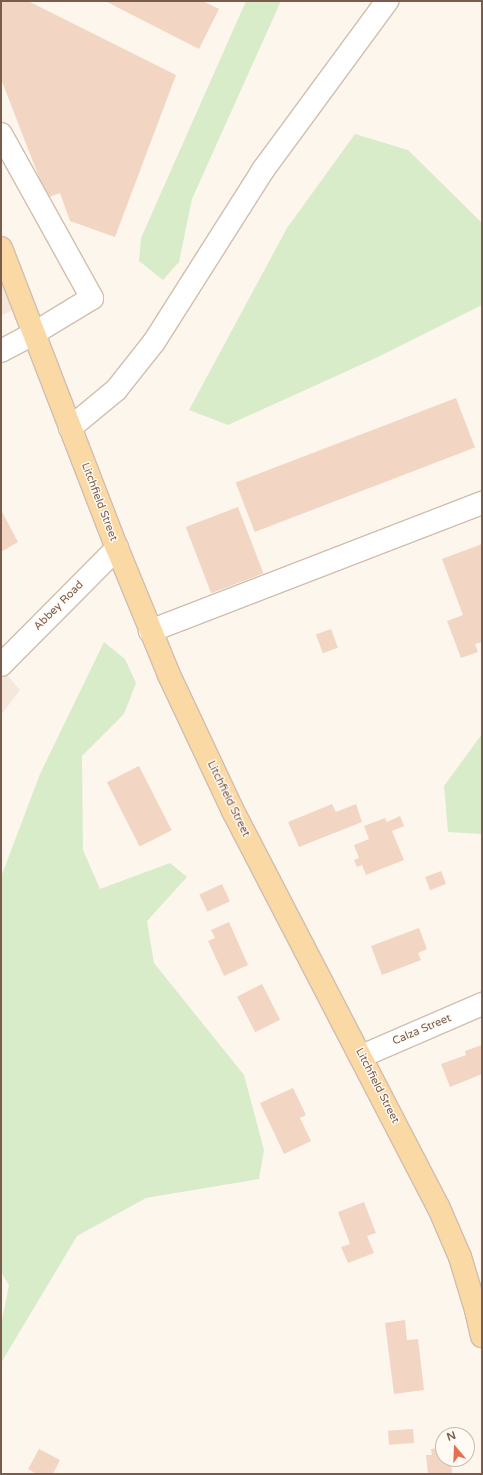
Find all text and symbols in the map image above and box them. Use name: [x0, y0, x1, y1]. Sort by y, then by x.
street label: Litchfield Street: [78, 461, 120, 543]
street label: Abbey Road: [31, 578, 87, 634]
street label: Litchfield Street: [204, 759, 252, 839]
street label: Calza Street: [391, 1012, 453, 1048]
street label: Litchfield Street: [352, 1046, 402, 1126]
north arrow: [435, 1427, 475, 1467]
text: N: [445, 1429, 458, 1444]

